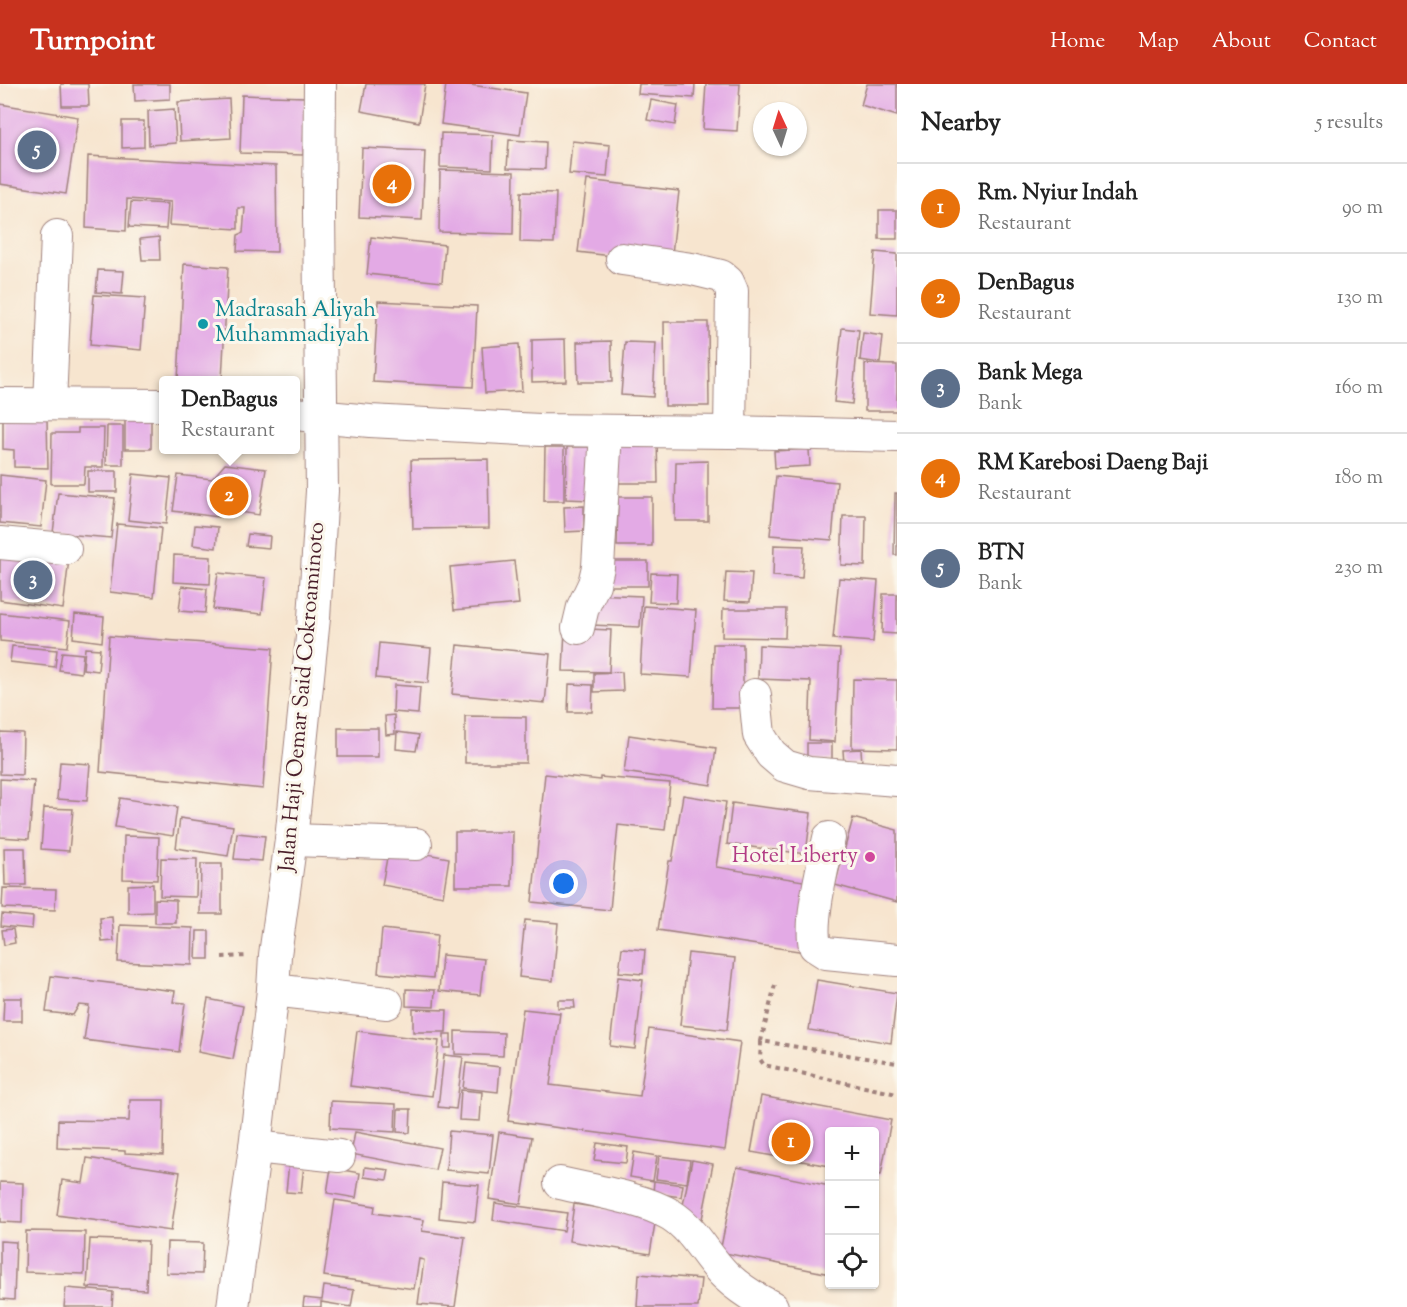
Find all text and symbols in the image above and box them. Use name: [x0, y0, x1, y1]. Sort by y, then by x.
text: Turnpoint: [30, 22, 155, 62]
text: Home: [1050, 27, 1105, 57]
text: Map: [1138, 27, 1179, 57]
text: About: [1212, 27, 1271, 57]
text: Contact: [1304, 27, 1377, 57]
north arrow: [753, 102, 807, 156]
text: Nearby: [921, 105, 1001, 142]
text: 5 results: [1316, 109, 1383, 138]
pin: 5: [18, 128, 57, 172]
pin: 4: [372, 162, 412, 206]
text: Rm. Nyiur Indah: [978, 178, 1138, 210]
text: 1: [937, 194, 944, 223]
text: 90 m: [1342, 194, 1383, 223]
text: Restaurant: [978, 210, 1071, 239]
text: DenBagus: [978, 268, 1074, 300]
text: 2: [936, 284, 945, 313]
text: 130 m: [1337, 284, 1383, 313]
place label: Madrasah Aliyah Muhammadiyah: [215, 295, 376, 352]
text: Restaurant: [978, 300, 1071, 329]
marker: Madrasah Aliyah Muhammadiyah: [196, 317, 210, 331]
text: Bank Mega: [978, 358, 1083, 390]
text: 3: [936, 374, 945, 403]
text: 160 m: [1335, 374, 1383, 403]
popup: [159, 376, 300, 454]
text: DenBagus: [181, 385, 278, 417]
text: Bank: [978, 390, 1023, 419]
text: Restaurant: [181, 417, 275, 446]
text: RM Karebosi Daeng Baji: [978, 448, 1208, 480]
text: 4: [935, 464, 946, 493]
text: 180 m: [1335, 464, 1383, 493]
pin: 2: [210, 474, 248, 518]
text: Restaurant: [978, 480, 1071, 509]
street label: Jalan Haji Oemar Said Cokroaminoto: [272, 521, 334, 874]
text: BTN: [978, 538, 1025, 570]
text: 5: [937, 554, 944, 583]
text: 230 m: [1334, 554, 1383, 583]
pin: 3: [14, 558, 52, 602]
text: Bank: [978, 570, 1023, 599]
place label: Hotel Liberty: [732, 841, 858, 873]
marker: Hotel Liberty: [863, 850, 877, 864]
your location: [549, 869, 578, 898]
pin: 1: [772, 1120, 810, 1164]
map controls: [825, 1127, 879, 1289]
button: +: [825, 1127, 879, 1181]
button: −: [825, 1181, 879, 1235]
button: locate: [825, 1235, 879, 1289]

